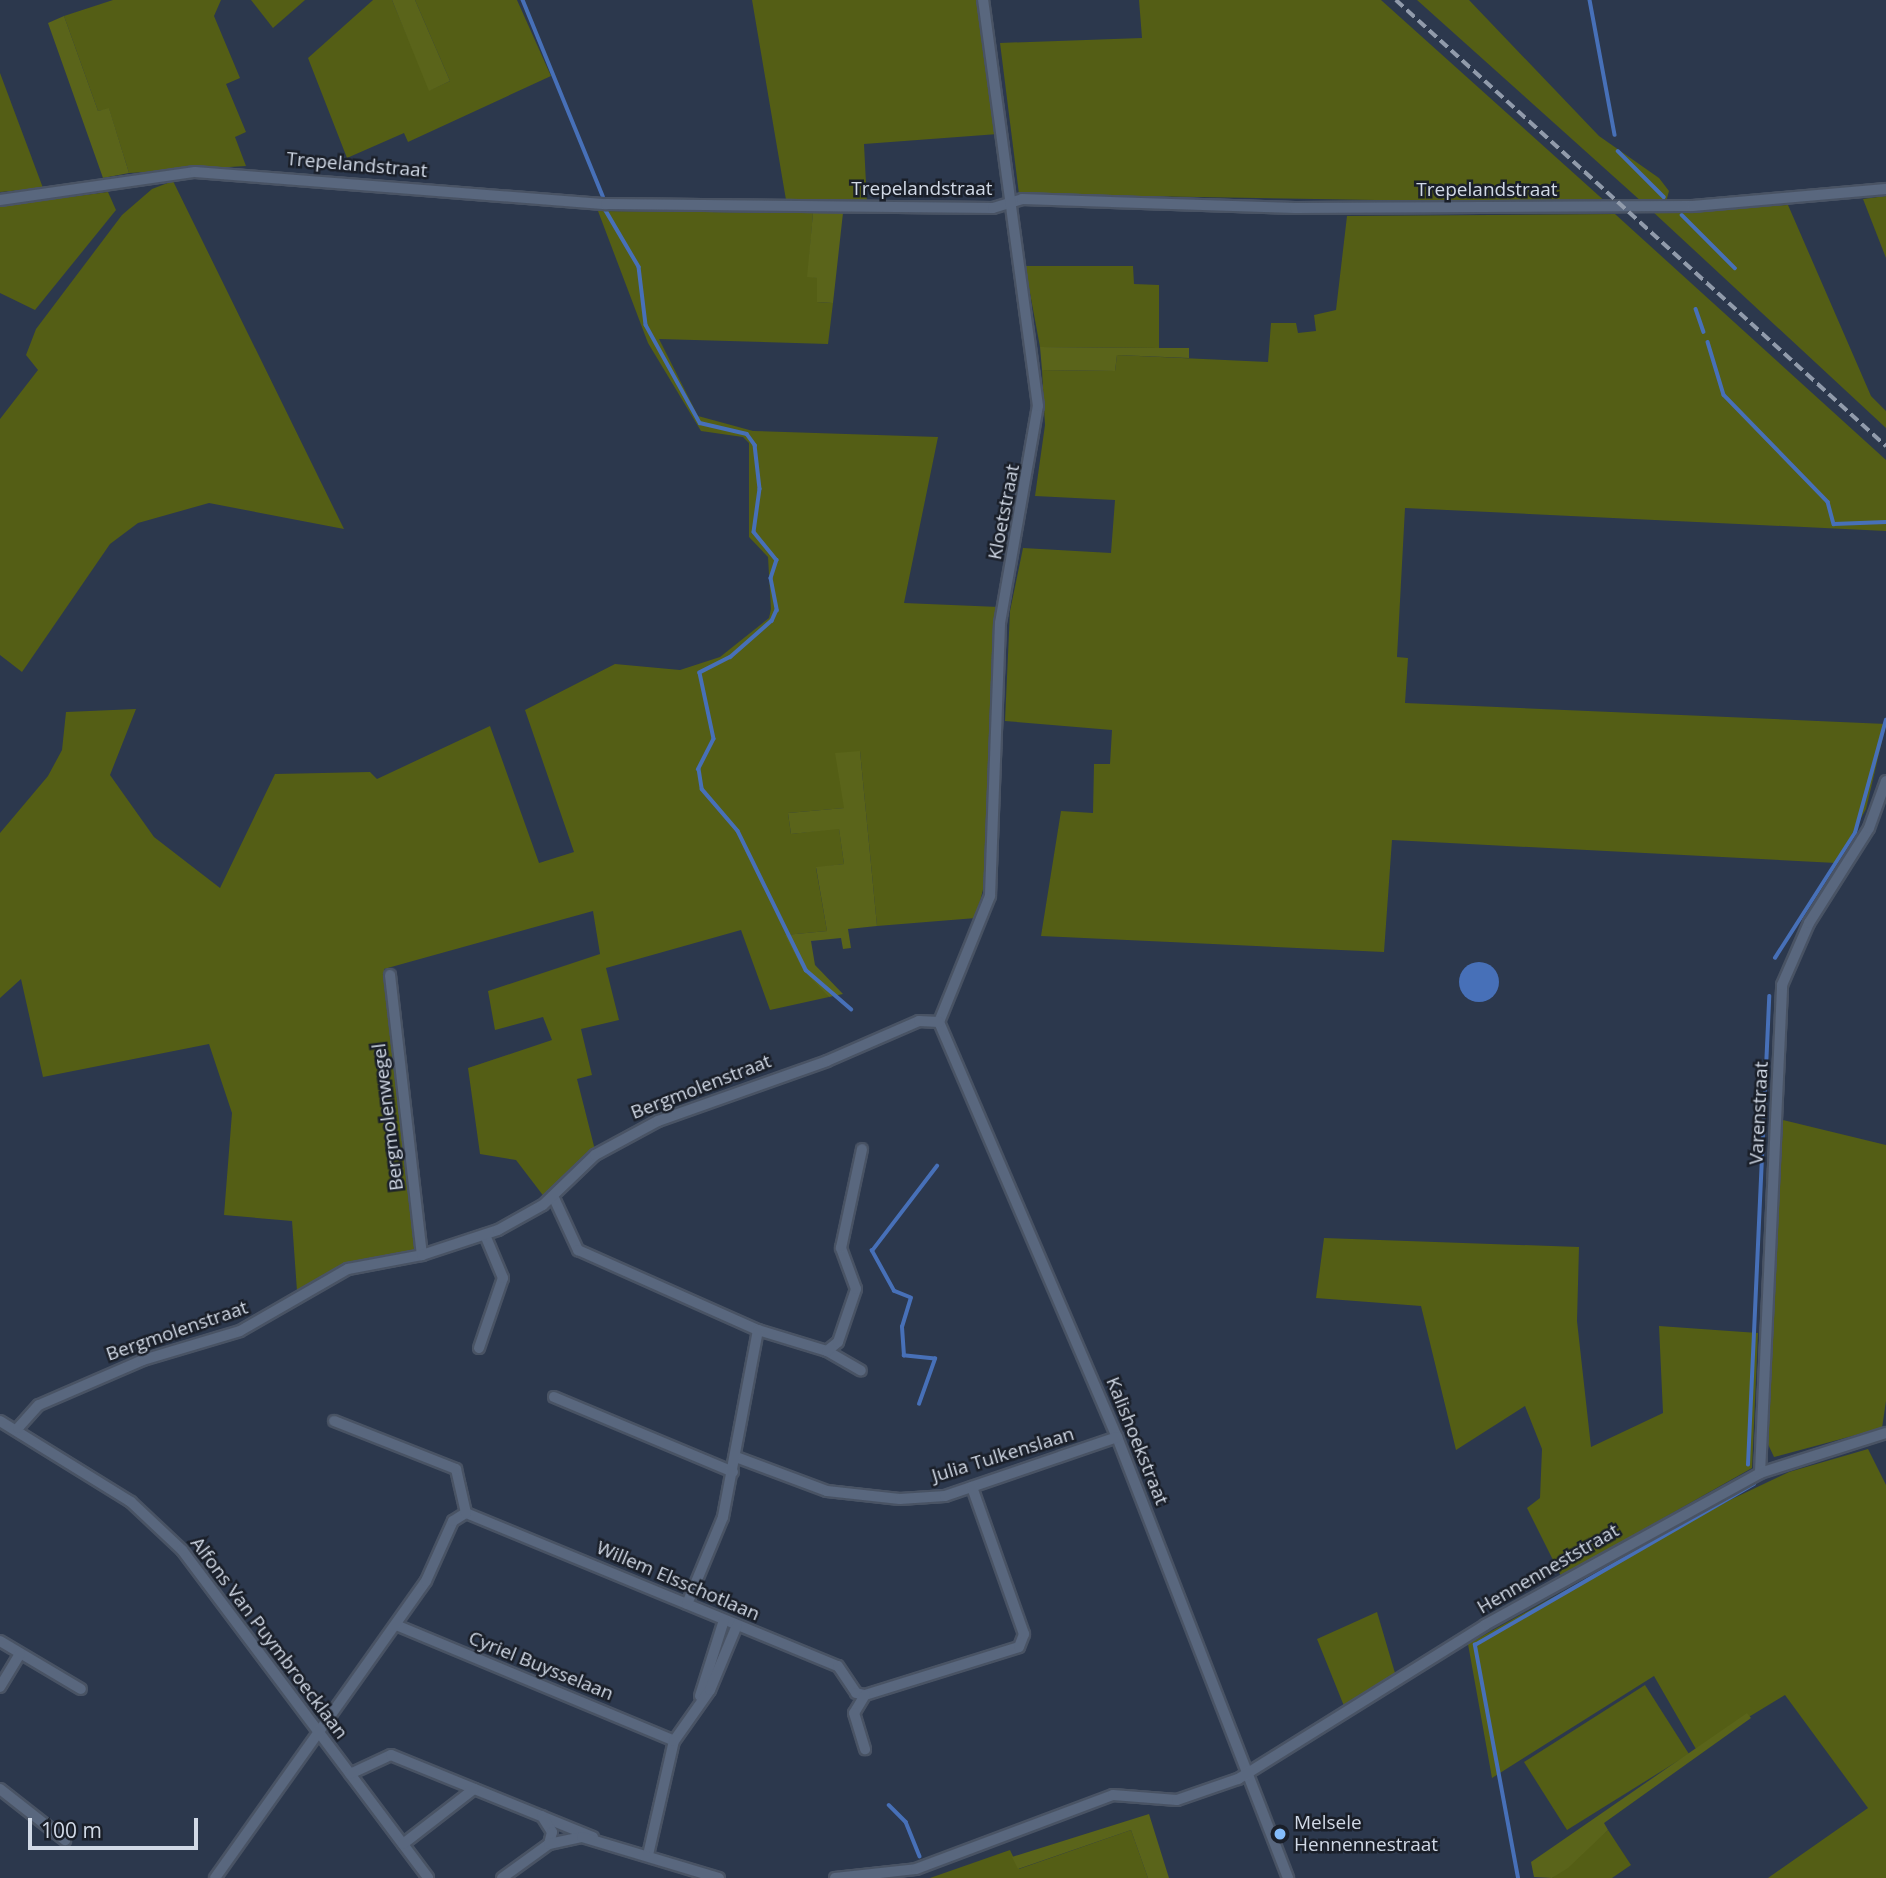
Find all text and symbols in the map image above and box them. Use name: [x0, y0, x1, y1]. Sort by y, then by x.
street label: Trepelandstraat: [286, 147, 428, 183]
street label: Trepelandstraat: [851, 178, 993, 200]
street label: Trepelandstraat: [1416, 179, 1558, 201]
street label: Kloetstraat: [984, 462, 1024, 562]
street label: Bergmolenwegel: [368, 1042, 408, 1192]
street label: Bergmolenstraat: [628, 1050, 774, 1124]
street label: Varenstraat: [1745, 1061, 1773, 1165]
street label: Bergmolenstraat: [103, 1296, 251, 1366]
street label: Kalishoekstraat: [1101, 1374, 1173, 1508]
street label: Julia Tulkenslaan: [929, 1423, 1077, 1487]
street label: Hennenneststraat: [1473, 1519, 1623, 1619]
street label: Alfons Van Puymbroecklaan: [186, 1532, 352, 1744]
street label: Willem Elsschotlaan: [593, 1536, 763, 1626]
street label: Cyriel Buysselaan: [465, 1627, 617, 1705]
scale bar: [32, 1804, 201, 1848]
place label: Melsele Hennennestraat: [1294, 1812, 1438, 1856]
text: 100 m: [41, 1816, 102, 1844]
marker: Melsele Hennennestraat: [1272, 1826, 1288, 1842]

